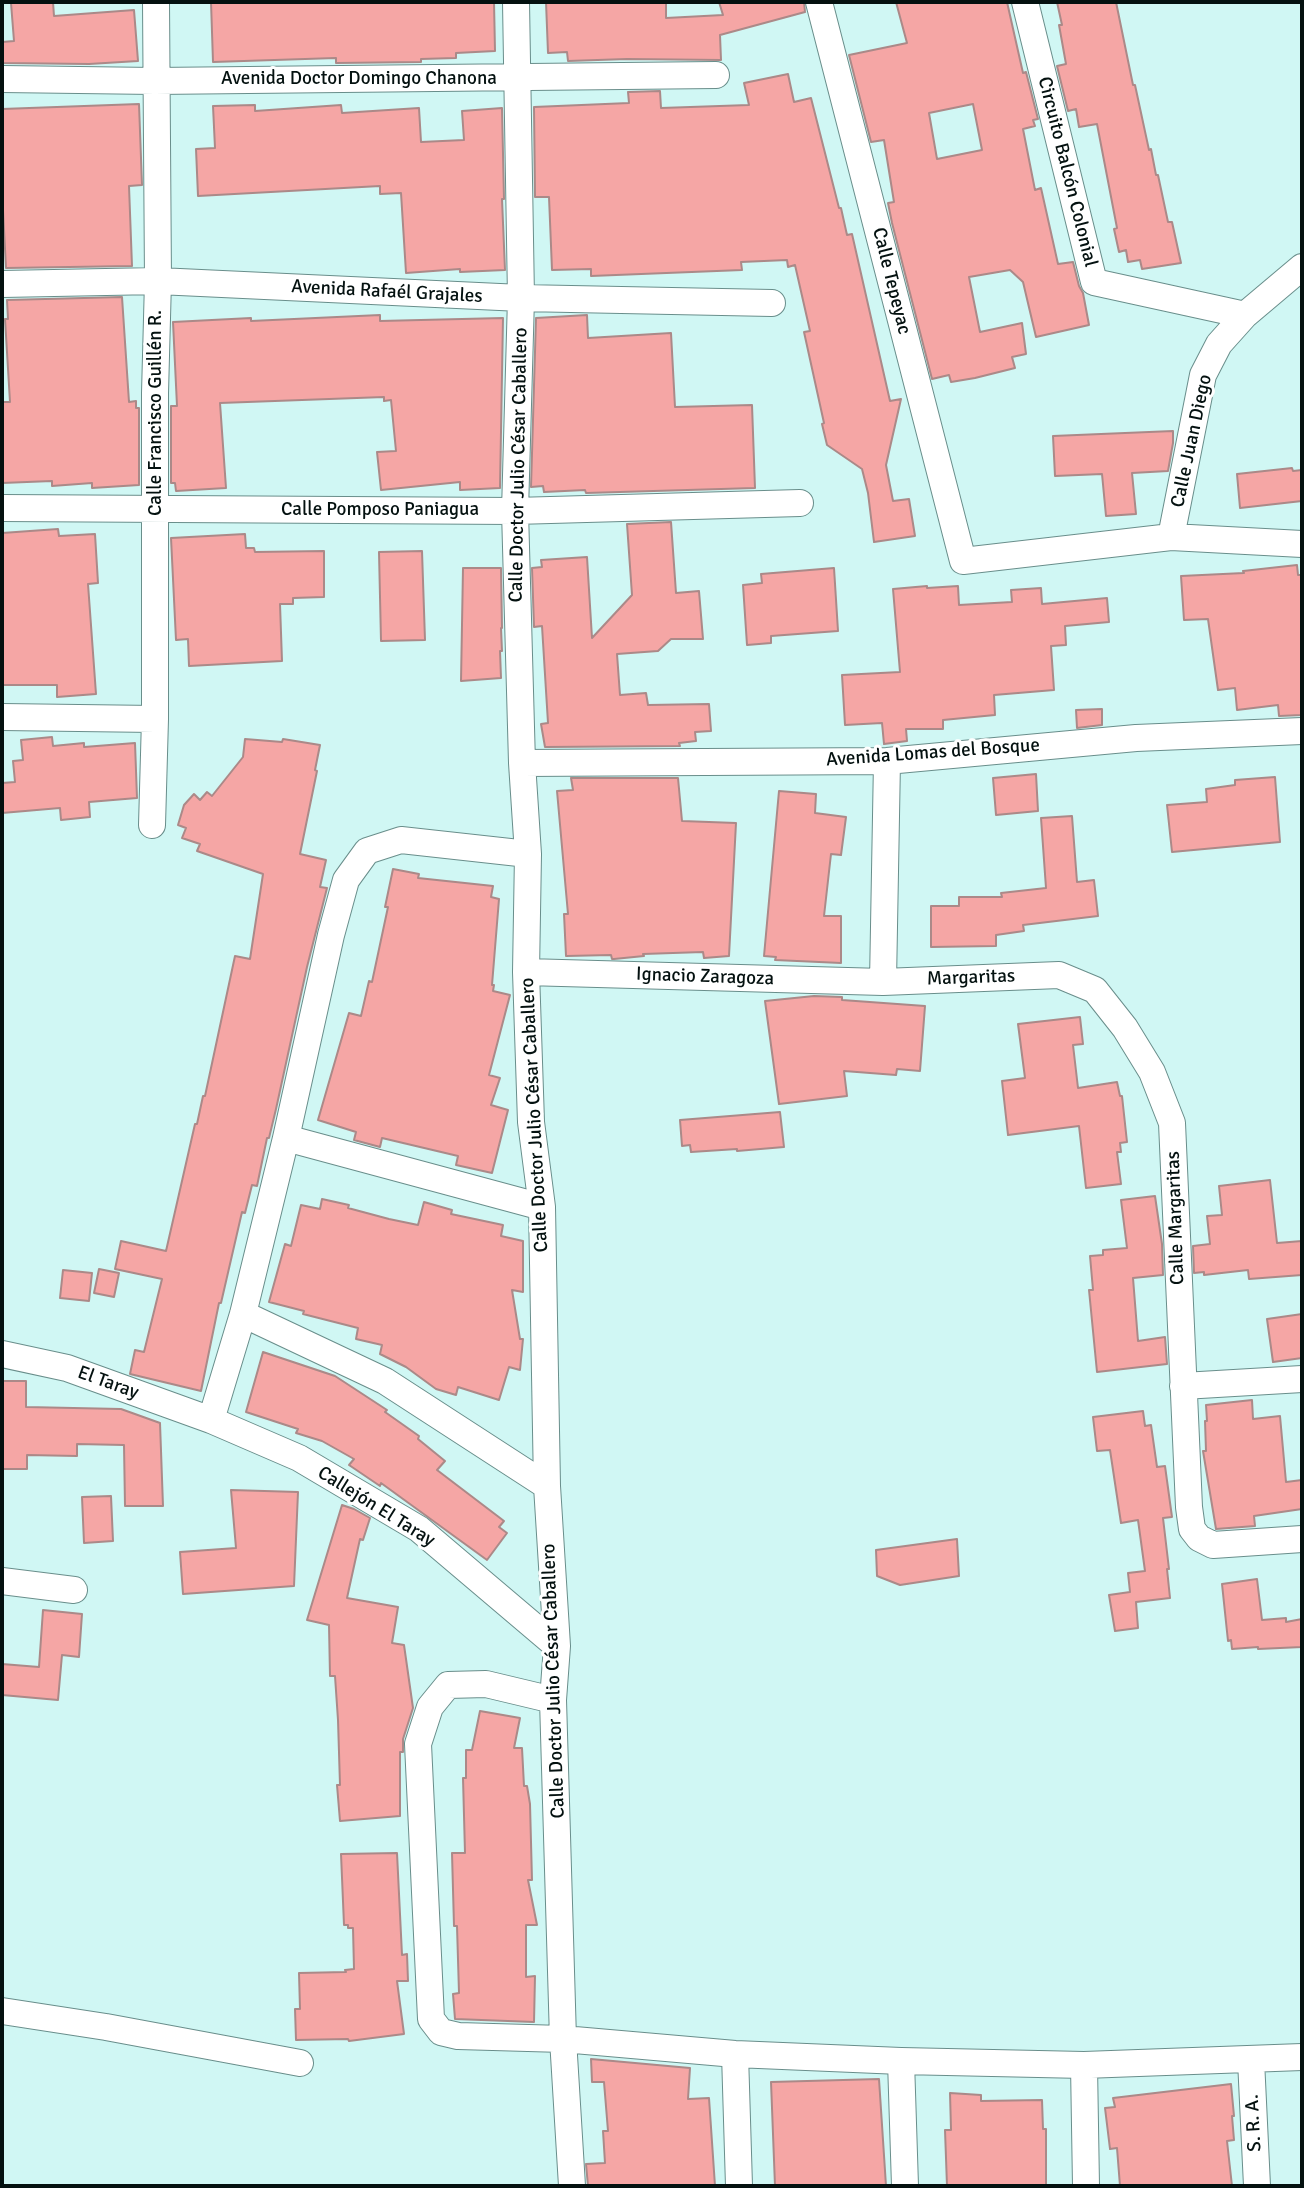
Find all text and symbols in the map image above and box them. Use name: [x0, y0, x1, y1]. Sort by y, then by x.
street label: Avenida Doctor Domingo Chanona: [221, 68, 497, 90]
street label: Circuito Balcón Colonial: [1032, 75, 1102, 269]
street label: Calle Tepeyac: [867, 225, 915, 337]
street label: Avenida Rafaél Grajales: [291, 276, 483, 308]
street label: Calle Francisco Guillén R.: [145, 310, 167, 516]
street label: Calle Doctor Julio César Caballero: [505, 327, 533, 603]
street label: Calle Juan Diego: [1167, 372, 1217, 510]
street label: Calle Pomposo Paniagua: [281, 499, 479, 521]
street label: Avenida Lomas del Bosque: [825, 734, 1041, 772]
street label: Ignacio Zaragoza: [636, 963, 774, 991]
street label: Margaritas: [926, 965, 1016, 991]
street label: Calle Doctor Julio César Caballero: [516, 977, 554, 1253]
street label: Calle Margaritas: [1162, 1151, 1190, 1285]
street label: El Taray: [74, 1361, 142, 1405]
street label: Callejón El Taray: [313, 1462, 439, 1552]
street label: Calle Doctor Julio César Caballero: [538, 1543, 570, 1819]
street label: S. R. A.: [1241, 2094, 1267, 2152]

